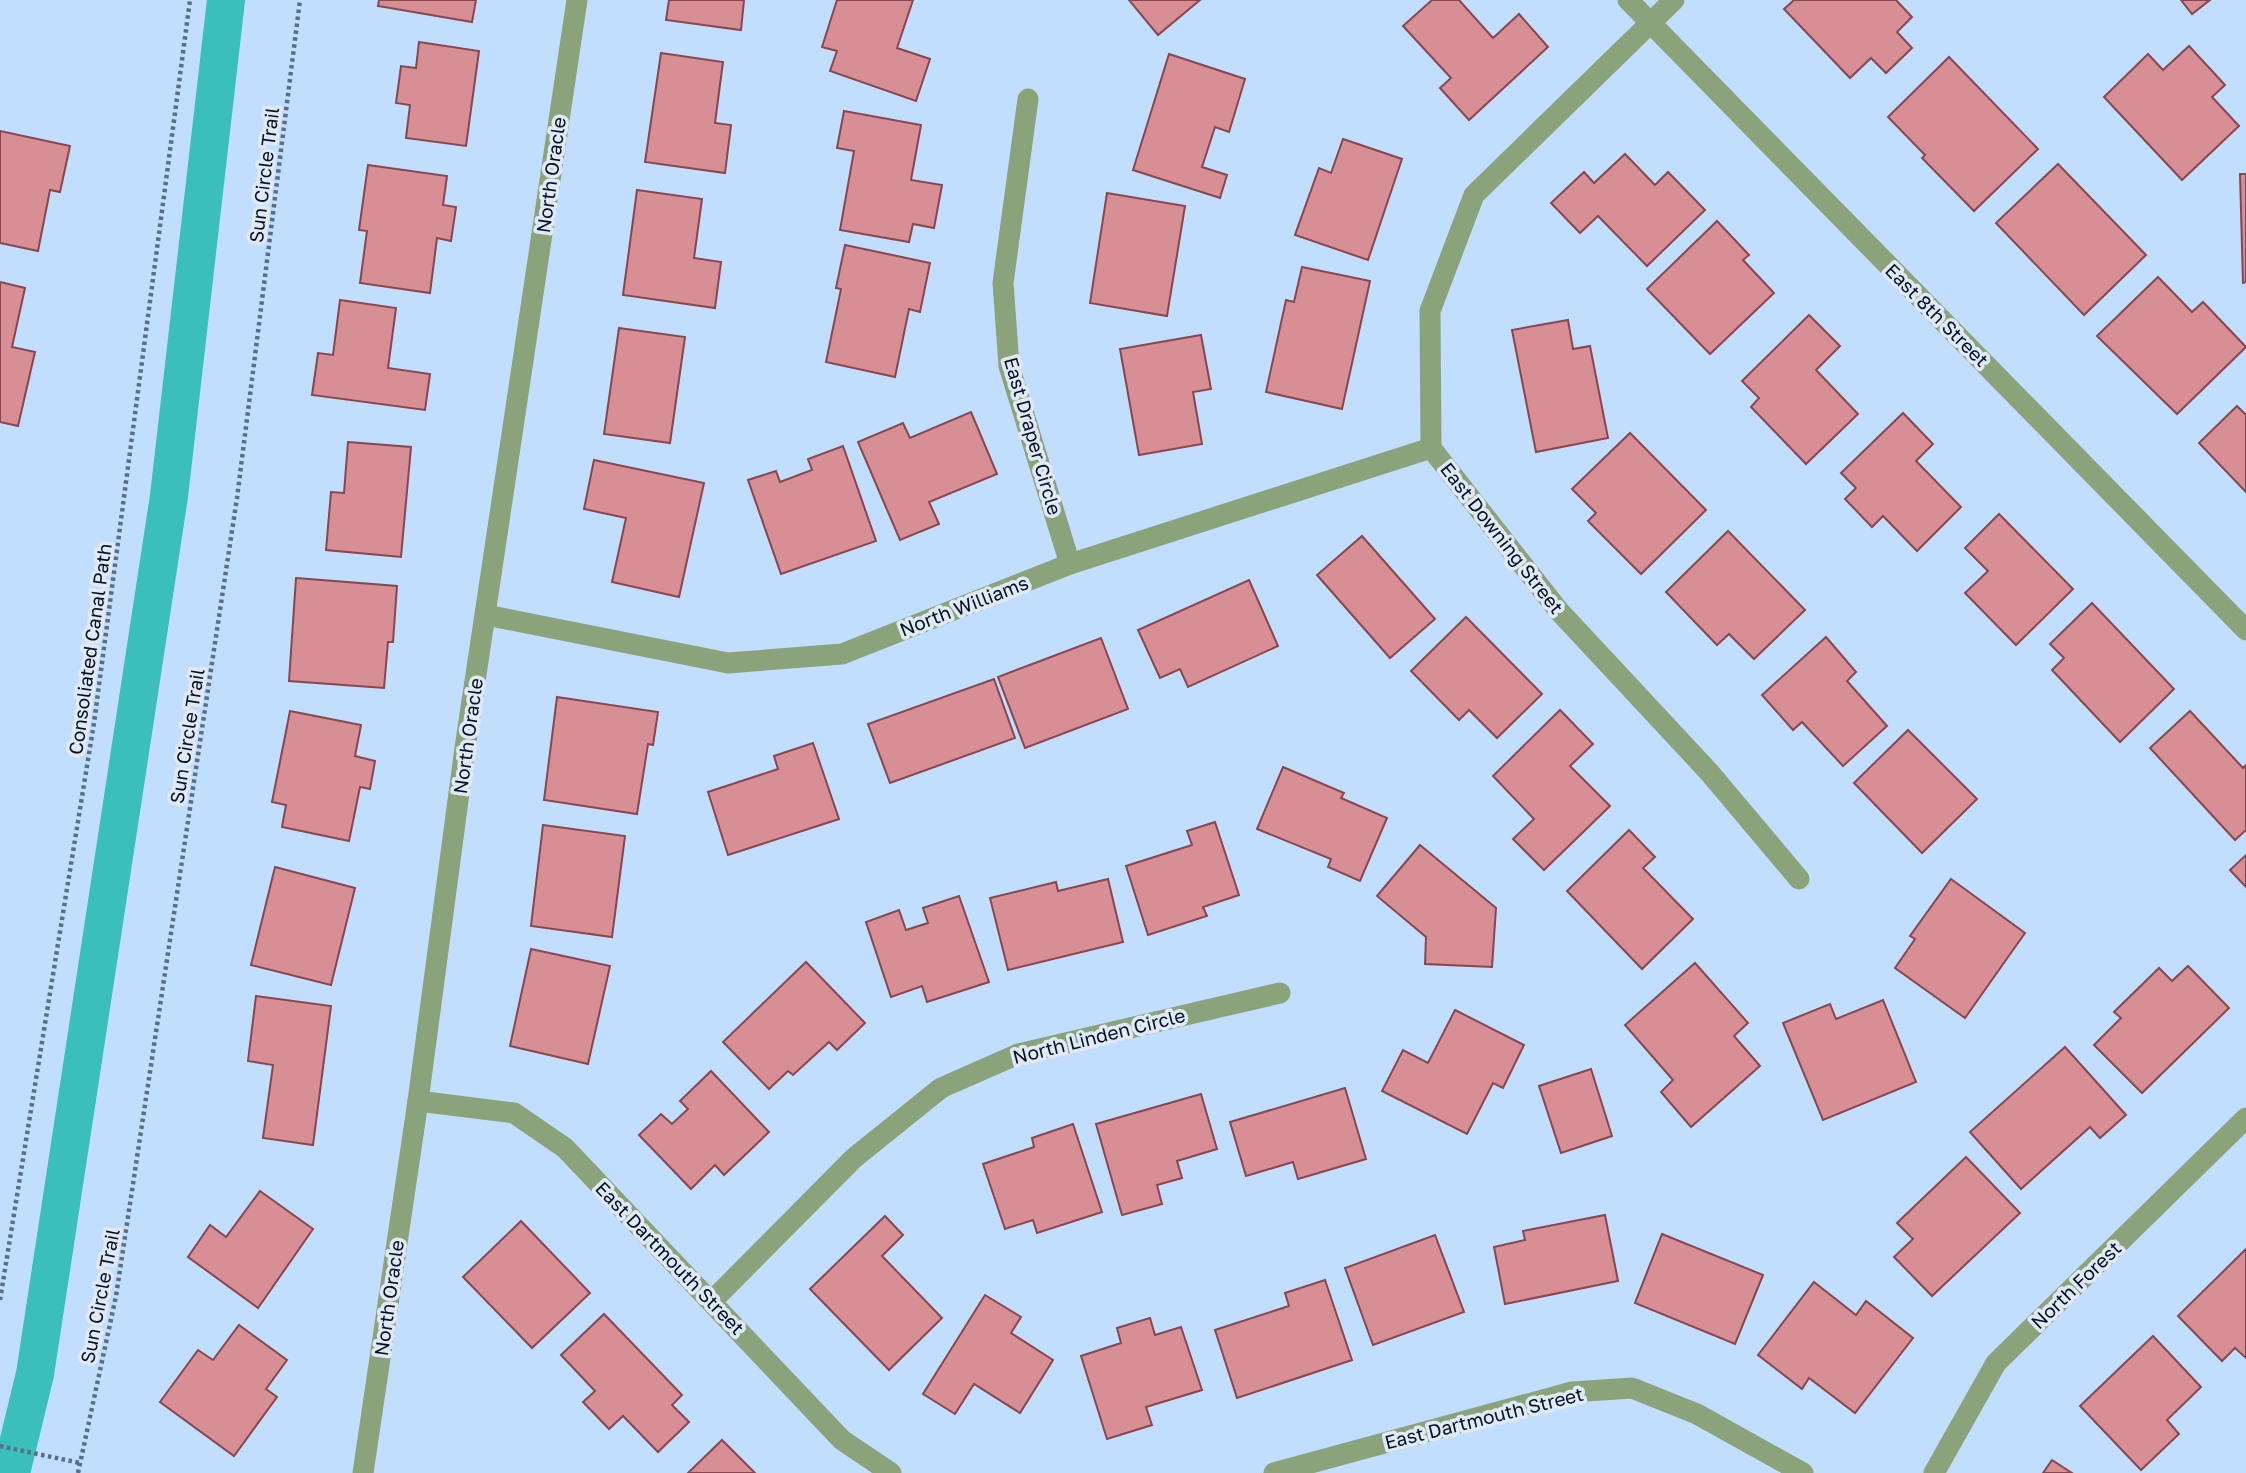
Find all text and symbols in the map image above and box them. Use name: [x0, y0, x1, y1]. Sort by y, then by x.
street label: Sun Circle Trail: [244, 106, 283, 244]
street label: North Oracle: [531, 115, 570, 234]
street label: East 8th Street: [1881, 258, 1994, 371]
street label: East Draper Circle: [1000, 354, 1067, 517]
street label: East Downing Street: [1436, 457, 1569, 618]
street label: Consoliated Canal Path: [63, 542, 116, 756]
street label: North Williams: [896, 570, 1031, 641]
street label: Sun Circle Trail: [164, 667, 209, 805]
street label: North Oracle: [448, 676, 487, 795]
street label: North Linden Circle: [1010, 1003, 1187, 1068]
street label: East Dartmouth Street: [591, 1176, 749, 1339]
street label: Sun Circle Trail: [75, 1227, 124, 1365]
street label: North Forest: [2026, 1236, 2125, 1333]
street label: North Oracle: [369, 1238, 408, 1357]
street label: East Dartmouth Street: [1382, 1382, 1586, 1453]

